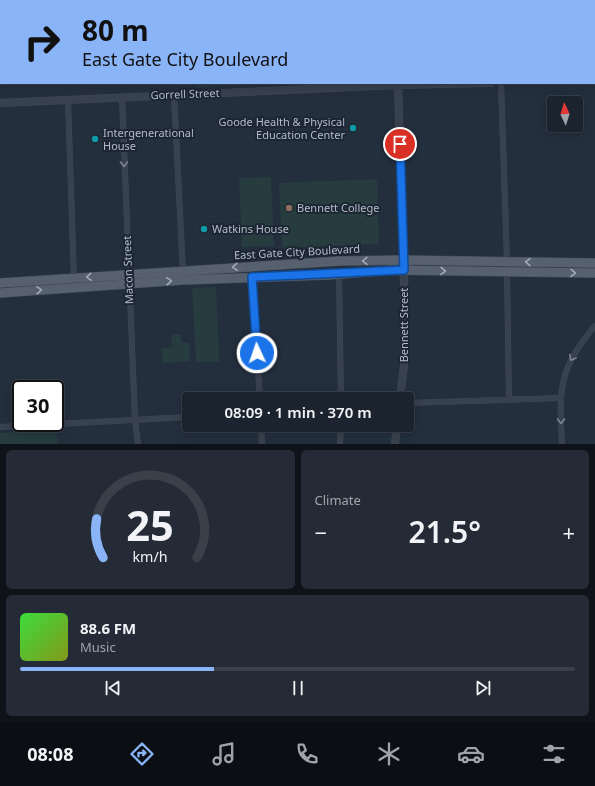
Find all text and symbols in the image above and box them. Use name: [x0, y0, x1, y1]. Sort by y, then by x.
text: 80 m: [82, 11, 149, 49]
icon: right: [16, 16, 68, 68]
text: East Gate City Boulevard: [82, 47, 288, 71]
street label: Gorrell Street: [150, 85, 220, 102]
north arrow: [547, 96, 583, 132]
map controls: [547, 96, 583, 132]
place label: Goode Health & Physical Education Center: [218, 114, 345, 142]
marker: Goode Health & Physical Education Center: [348, 123, 358, 133]
place label: Intergenerational House: [103, 125, 194, 153]
pin: [383, 127, 417, 161]
icon: arrive: [389, 133, 411, 155]
marker: Intergenerational House: [90, 134, 100, 144]
one-way arrow: [120, 161, 128, 167]
place label: Bennett College: [297, 200, 379, 215]
marker: Bennett College: [284, 203, 294, 213]
place label: Watkins House: [212, 221, 289, 236]
marker: Watkins House: [199, 224, 209, 234]
street label: Macon Street: [119, 236, 136, 304]
street label: East Gate City Boulevard: [234, 241, 360, 262]
one-way arrow: [362, 257, 368, 265]
one-way arrow: [525, 257, 531, 266]
one-way arrow: [232, 263, 238, 272]
one-way arrow: [440, 267, 446, 275]
one-way arrow: [570, 269, 576, 277]
one-way arrow: [86, 273, 92, 282]
one-way arrow: [166, 277, 172, 286]
one-way arrow: [36, 286, 42, 295]
street label: Bennett Street: [396, 288, 411, 362]
position arrow: [236, 332, 278, 374]
one-way arrow: [570, 354, 577, 361]
speed limit sign: 30: [12, 380, 64, 432]
text: 08:09 · 1 min · 370 m: [224, 402, 372, 422]
one-way arrow: [557, 418, 565, 424]
text: Climate: [315, 491, 361, 509]
text: 25: [126, 496, 174, 552]
text: 21.5°: [408, 511, 481, 552]
text: −: [315, 517, 327, 547]
text: +: [562, 517, 575, 547]
text: km/h: [133, 546, 168, 565]
text: 88.6 FM: [80, 618, 136, 638]
text: Music: [80, 638, 116, 656]
icon: previous: [102, 677, 124, 699]
icon: pause: [287, 677, 309, 699]
icon: next: [472, 677, 494, 699]
icon: directions: [128, 740, 156, 768]
icon: music: [210, 740, 238, 768]
icon: phone: [293, 740, 321, 768]
icon: climate: [375, 740, 403, 768]
icon: car: [457, 740, 485, 768]
icon: filters: [540, 740, 568, 768]
text: 08:08: [27, 742, 73, 766]

